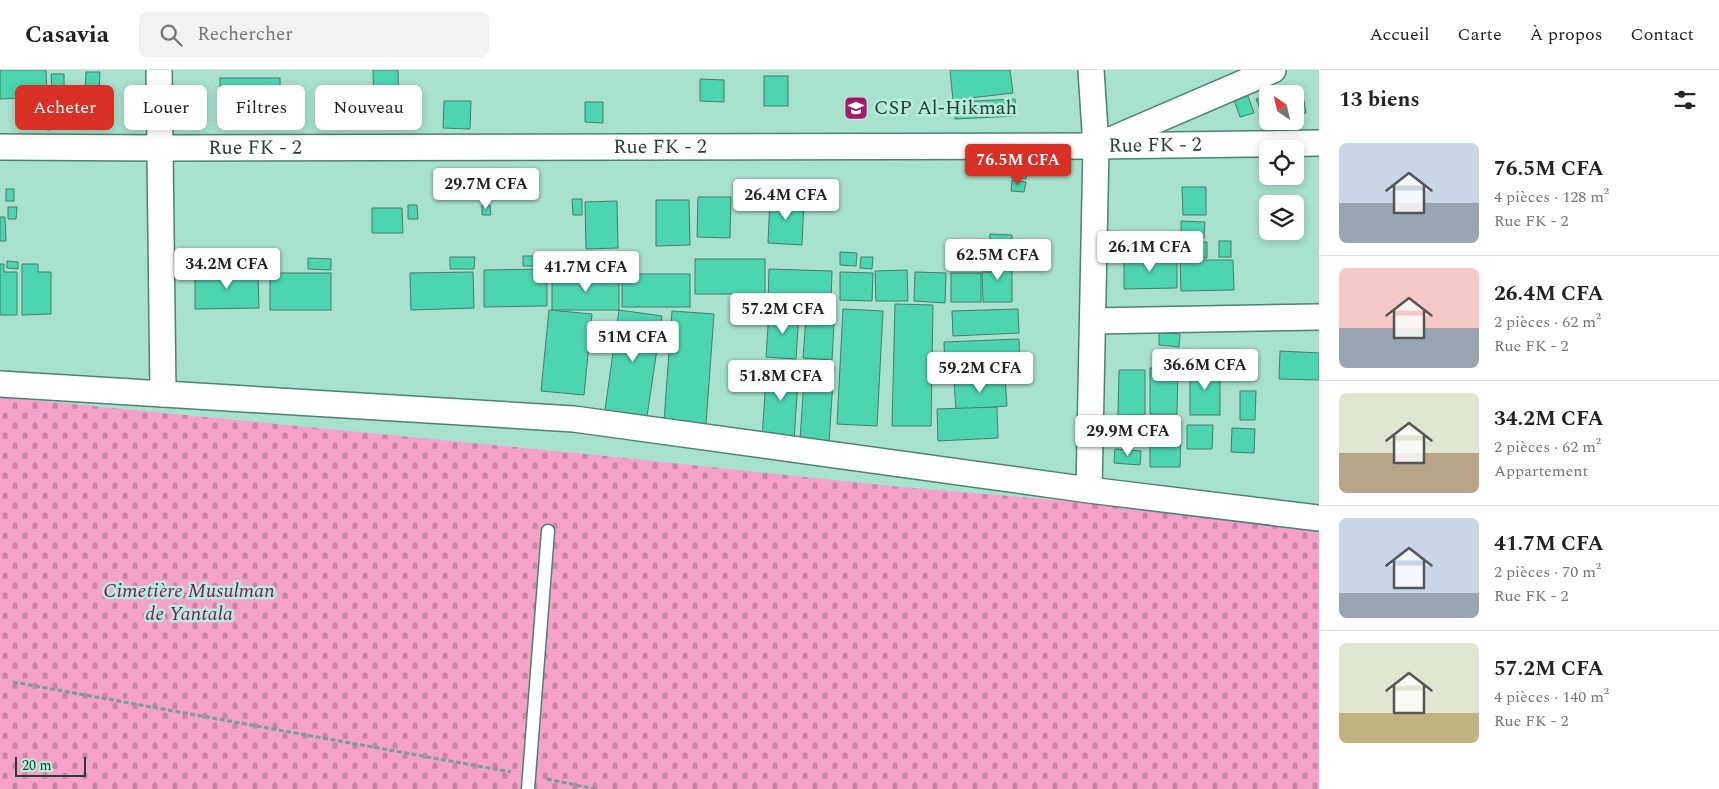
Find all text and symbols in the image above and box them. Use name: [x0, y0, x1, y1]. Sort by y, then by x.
search box: [139, 12, 489, 57]
text: Casavia: [25, 17, 109, 53]
text: Rechercher: [197, 20, 293, 49]
icon: search: [157, 21, 185, 49]
text: Accueil: [1369, 21, 1430, 48]
text: Carte: [1458, 21, 1502, 48]
text: À propos: [1530, 21, 1603, 48]
text: Contact: [1631, 21, 1694, 48]
text: 13 biens: [1339, 84, 1420, 116]
chip: Acheter: [15, 85, 114, 130]
chip: Louer: [124, 85, 207, 130]
chip: Filtres: [217, 85, 305, 130]
chip: Nouveau: [315, 85, 422, 130]
north arrow: [1259, 85, 1304, 130]
map controls: [1259, 85, 1304, 240]
icon: filters: [1671, 86, 1699, 114]
place label: CSP Al-Hikmah: [874, 93, 1017, 123]
school or university icon: CSP Al-Hikmah: [843, 95, 869, 121]
street label: Rue FK - 2: [1108, 130, 1202, 161]
street label: Rue FK - 2: [613, 132, 707, 162]
street label: Rue FK - 2: [208, 133, 302, 163]
button: locate: [1259, 140, 1304, 185]
pin: 76.5M CFA: [961, 144, 1075, 186]
text: 76.5M CFA: [976, 148, 1060, 172]
text: 76.5M CFA: [1494, 153, 1604, 185]
icon: home: [1379, 163, 1439, 223]
pin: 29.7M CFA: [429, 168, 543, 210]
text: 29.7M CFA: [444, 172, 528, 196]
pin: 26.4M CFA: [729, 178, 843, 221]
text: 26.4M CFA: [744, 183, 828, 207]
text: 4 pièces · 128 m²: [1494, 185, 1609, 209]
button: layers: [1259, 195, 1304, 240]
text: Rue FK - 2: [1494, 209, 1569, 233]
pin: 26.1M CFA: [1093, 230, 1207, 273]
text: 26.1M CFA: [1108, 235, 1192, 259]
pin: 62.5M CFA: [941, 238, 1055, 281]
text: 62.5M CFA: [956, 243, 1040, 267]
pin: 34.2M CFA: [170, 248, 284, 290]
pin: 41.7M CFA: [529, 250, 643, 293]
text: 34.2M CFA: [185, 252, 269, 276]
text: 41.7M CFA: [544, 255, 628, 279]
text: 26.4M CFA: [1494, 278, 1604, 310]
icon: home: [1379, 288, 1439, 348]
pin: 57.2M CFA: [726, 292, 840, 335]
text: 57.2M CFA: [741, 297, 825, 321]
text: 2 pièces · 62 m²: [1494, 310, 1601, 334]
pin: 51M CFA: [587, 320, 679, 363]
text: 51M CFA: [598, 325, 668, 349]
text: Rue FK - 2: [1494, 334, 1569, 358]
pin: 36.6M CFA: [1148, 348, 1262, 391]
pin: 59.2M CFA: [923, 352, 1037, 394]
text: 36.6M CFA: [1163, 353, 1247, 377]
text: 59.2M CFA: [938, 356, 1022, 380]
pin: 51.8M CFA: [724, 360, 838, 402]
text: 51.8M CFA: [739, 364, 823, 388]
text: 34.2M CFA: [1494, 403, 1604, 435]
icon: home: [1379, 413, 1439, 473]
pin: 29.9M CFA: [1071, 414, 1185, 457]
text: 29.9M CFA: [1086, 419, 1170, 443]
text: 2 pièces · 62 m²: [1494, 435, 1601, 459]
text: Appartement: [1494, 459, 1588, 483]
text: 41.7M CFA: [1494, 528, 1604, 560]
icon: home: [1379, 538, 1439, 598]
text: 2 pièces · 70 m²: [1494, 560, 1601, 584]
park label: Cimetière Musulman de Yantala: [103, 576, 275, 629]
text: Rue FK - 2: [1494, 584, 1569, 608]
text: 57.2M CFA: [1494, 653, 1604, 685]
icon: home: [1379, 663, 1439, 723]
text: 4 pièces · 140 m²: [1494, 685, 1609, 709]
text: Rue FK - 2: [1494, 709, 1569, 733]
scale bar: [15, 754, 86, 777]
text: 20 m: [22, 755, 52, 776]

